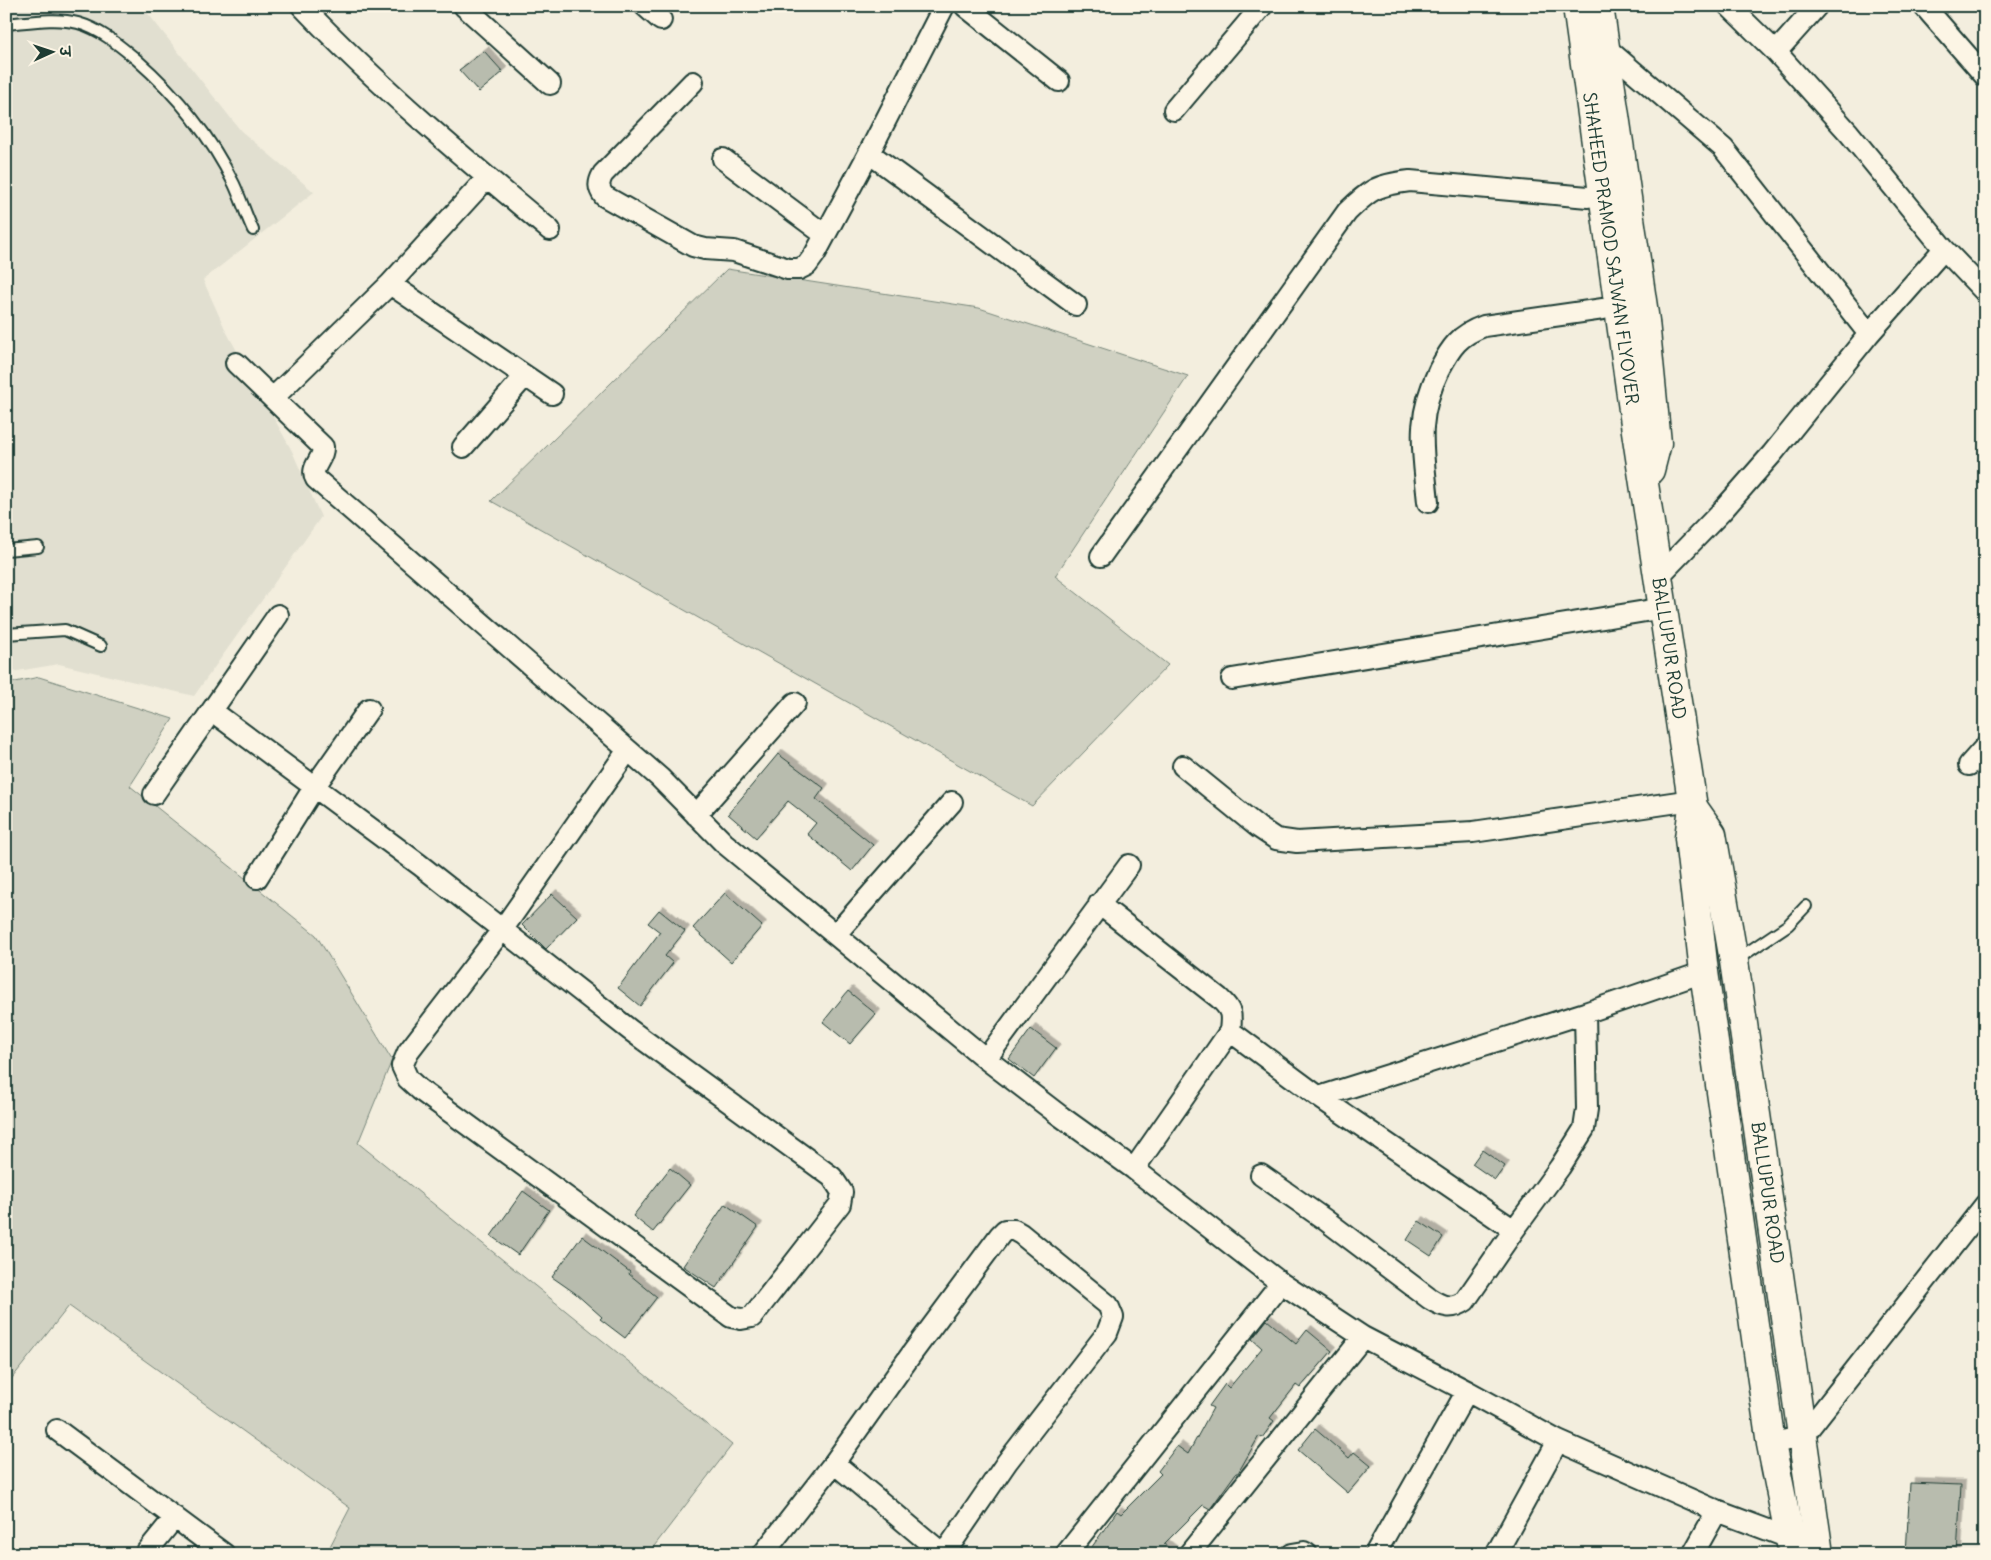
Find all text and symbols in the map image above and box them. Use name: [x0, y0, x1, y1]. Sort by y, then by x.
north arrow: [28, 28, 78, 78]
text: उ: [56, 44, 74, 58]
street label: SHAHEED PRAMOD SAJWAN FLYOVER: [1578, 91, 1644, 406]
street label: BALLUPUR ROAD: [1647, 576, 1692, 721]
street label: BALLUPUR ROAD: [1746, 1120, 1789, 1265]

